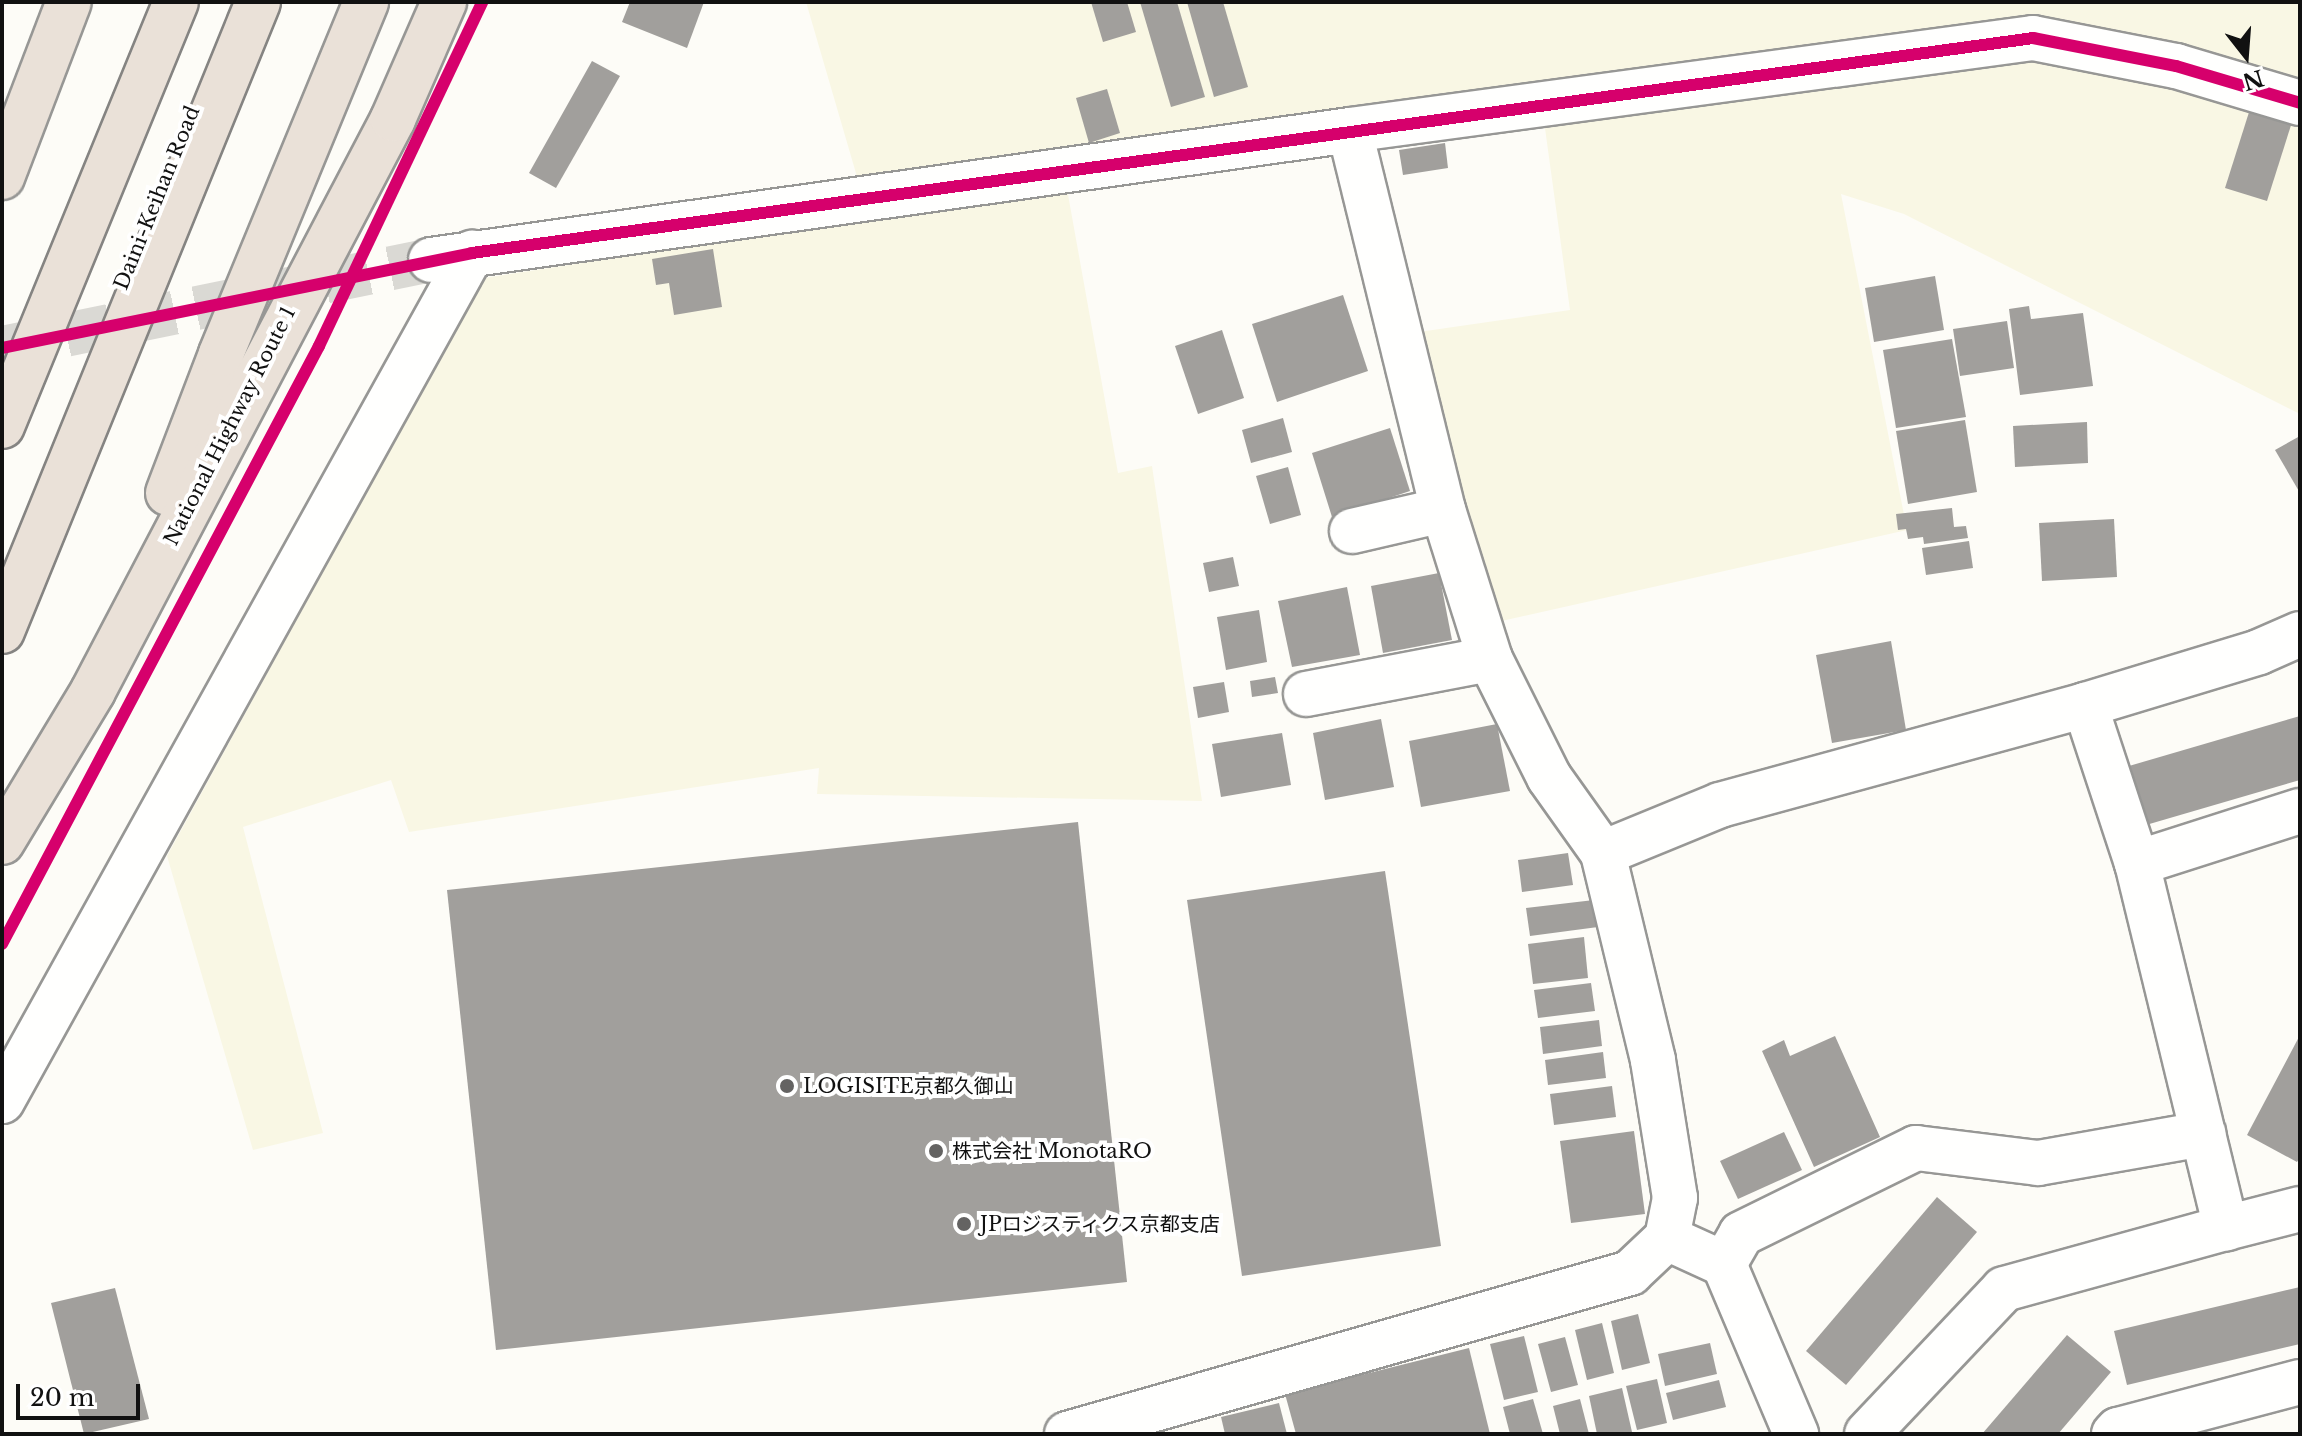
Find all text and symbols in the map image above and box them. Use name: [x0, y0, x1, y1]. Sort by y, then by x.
north arrow: [2206, 16, 2286, 96]
text: N: [2239, 63, 2267, 95]
street label: Daini-Keihan Road: [109, 103, 205, 293]
street label: National Highway Route 1: [159, 302, 301, 550]
place label: LOGISITE京都久御山: [803, 1074, 1014, 1098]
marker: LOGISITE京都久御山: [778, 1077, 796, 1095]
place label: 株式会社 MonotaRO: [952, 1139, 1152, 1163]
marker: 株式会社 MonotaRO: [927, 1142, 945, 1160]
place label: JPロジスティクス京都支店: [980, 1212, 1222, 1236]
marker: JPロジスティクス京都支店: [955, 1215, 973, 1233]
scale bar: [20, 1368, 144, 1418]
text: 20 m: [30, 1383, 95, 1412]

